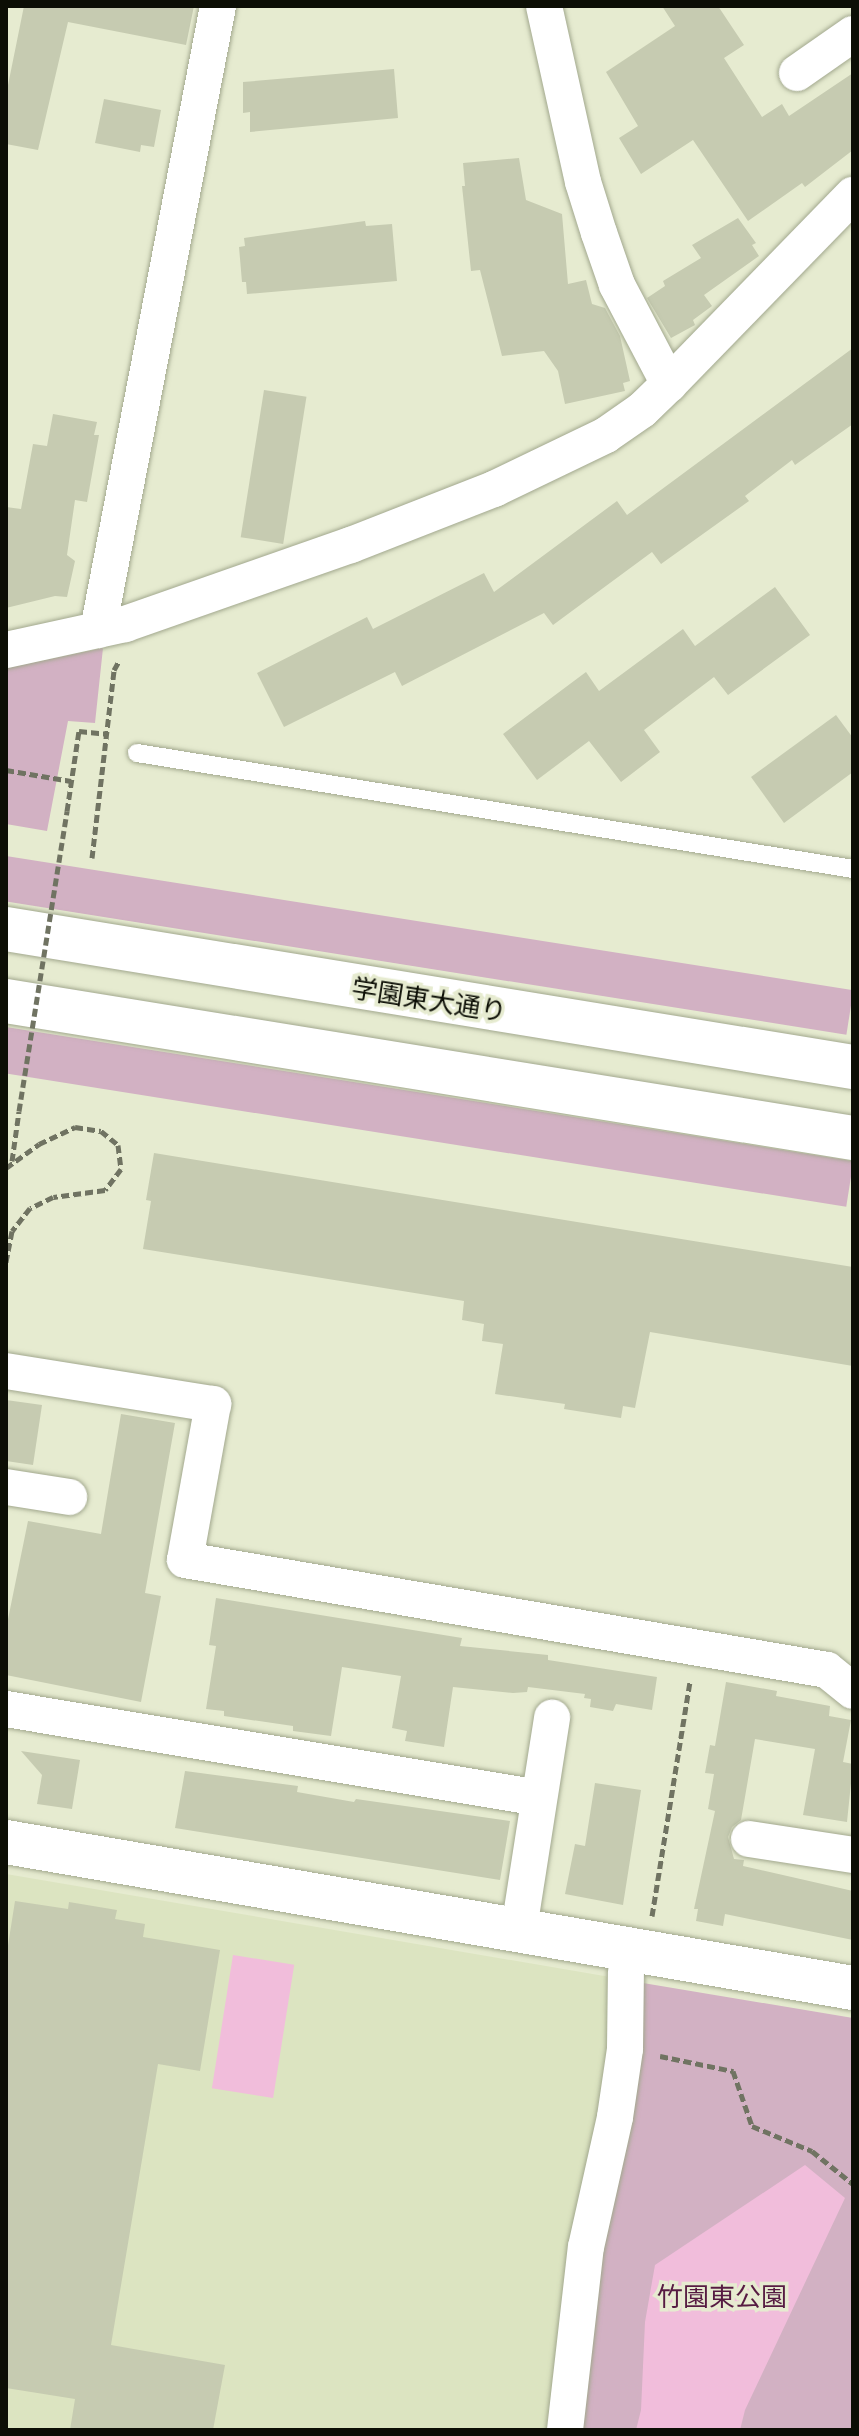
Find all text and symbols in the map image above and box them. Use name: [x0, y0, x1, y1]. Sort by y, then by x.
street label: 学園東大通り: [350, 972, 508, 1028]
park label: 竹園東公園: [657, 2281, 787, 2313]

